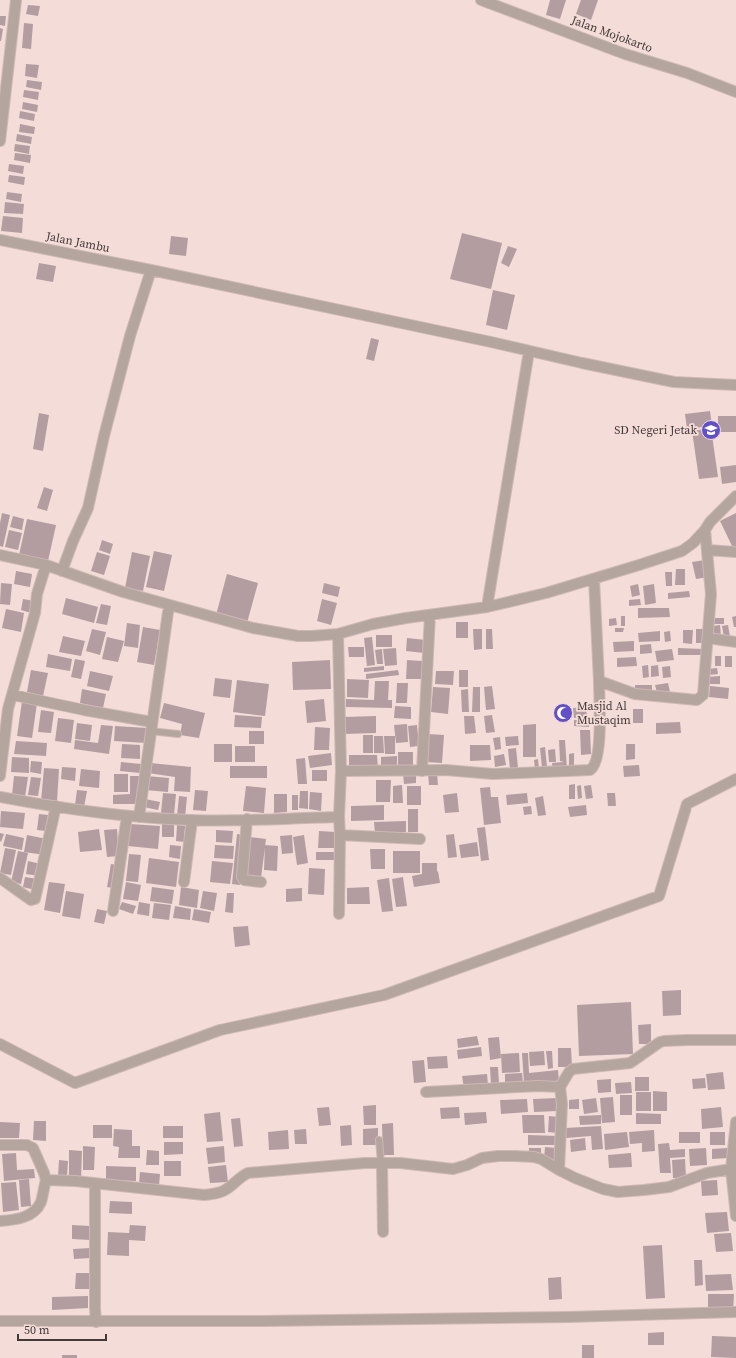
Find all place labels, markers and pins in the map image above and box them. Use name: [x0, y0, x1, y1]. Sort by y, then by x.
school or university icon: SD Negeri Jetak: [700, 419, 722, 441]
place label: SD Negeri Jetak: [614, 422, 697, 438]
place label: Masjid Al Mustaqim: [577, 698, 631, 728]
mosque icon: Masjid Al Mustaqim: [552, 702, 574, 724]

